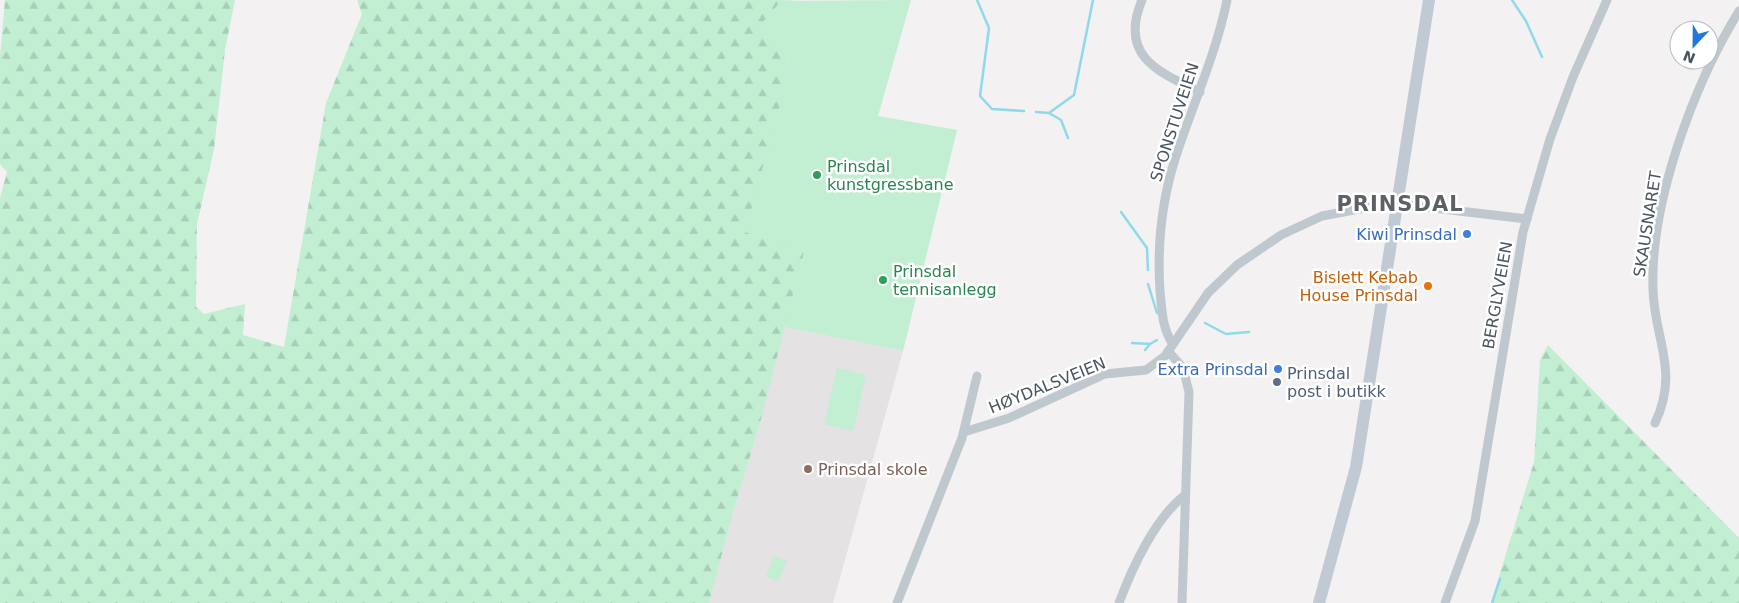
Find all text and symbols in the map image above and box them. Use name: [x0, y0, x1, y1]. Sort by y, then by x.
north arrow: [1669, 20, 1719, 70]
text: N: [1681, 47, 1698, 67]
street label: SPONSTUVEIEN: [1146, 60, 1203, 184]
place label: Prinsdal kunstgressbane: [827, 157, 954, 194]
marker: Prinsdal kunstgressbane: [811, 169, 823, 181]
street label: SKAUSNARET: [1630, 169, 1665, 278]
district label: PRINSDAL: [1336, 192, 1464, 216]
place label: Kiwi Prinsdal: [1356, 225, 1457, 244]
marker: Kiwi Prinsdal: [1461, 228, 1473, 240]
street label: BERGLYVEIEN: [1479, 240, 1516, 350]
place label: Prinsdal tennisanlegg: [893, 262, 997, 299]
place label: Bislett Kebab House Prinsdal: [1300, 268, 1418, 305]
marker: Prinsdal tennisanlegg: [877, 274, 889, 286]
marker: Bislett Kebab House Prinsdal: [1422, 280, 1434, 292]
street label: HØYDALSVEIEN: [986, 353, 1108, 418]
place label: Extra Prinsdal: [1157, 360, 1268, 379]
marker: Extra Prinsdal: [1272, 363, 1284, 375]
place label: Prinsdal post i butikk: [1287, 364, 1386, 401]
marker: Prinsdal post i butikk: [1271, 376, 1283, 388]
place label: Prinsdal skole: [818, 460, 927, 479]
marker: Prinsdal skole: [802, 463, 814, 475]

